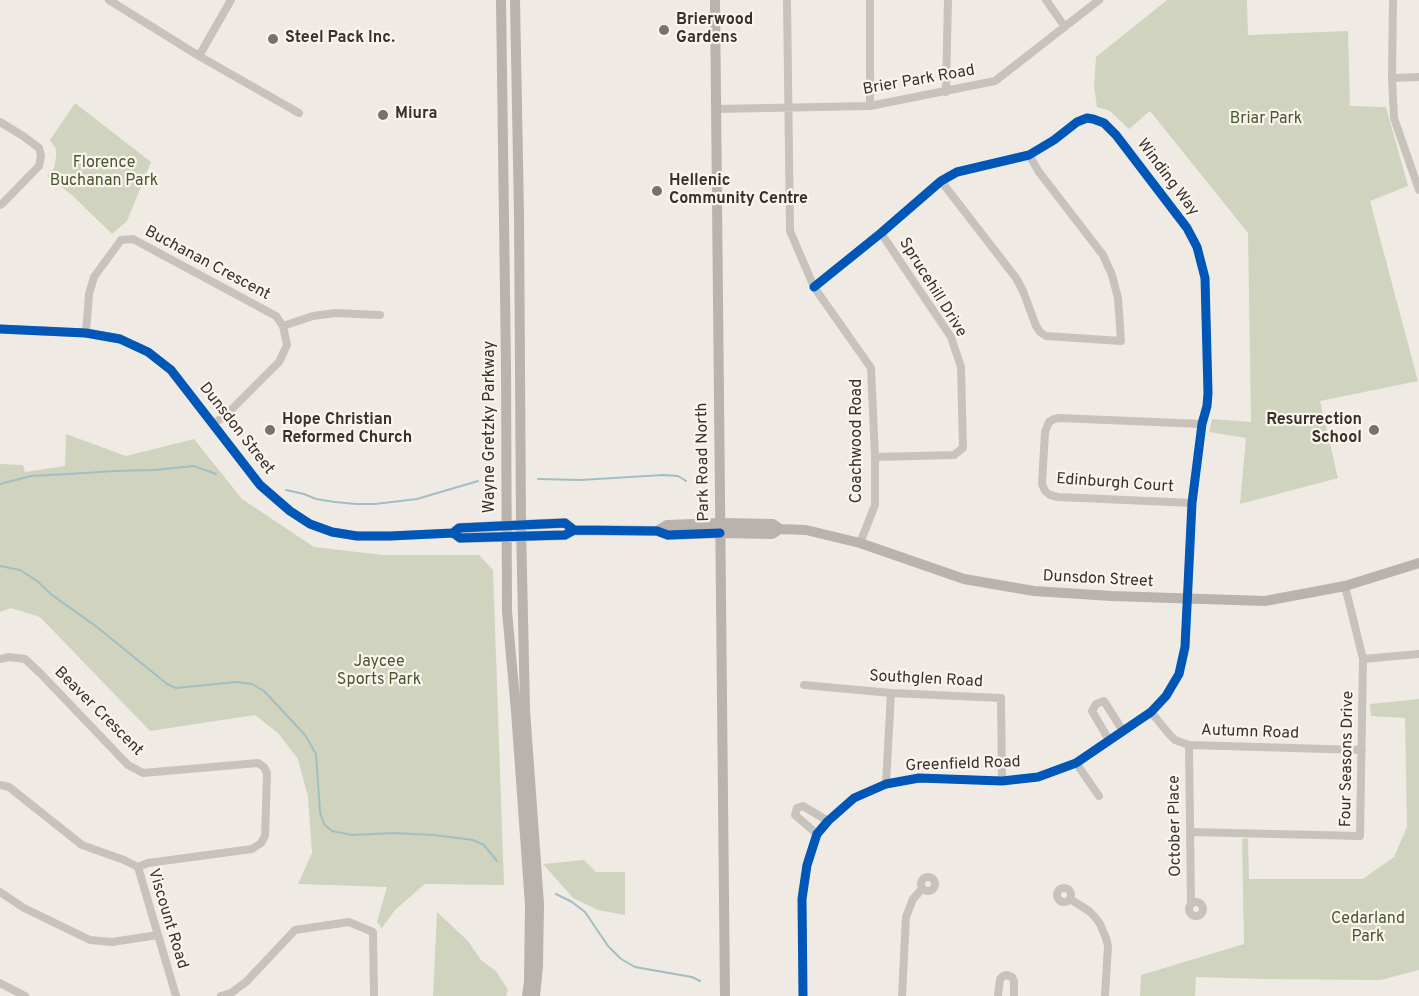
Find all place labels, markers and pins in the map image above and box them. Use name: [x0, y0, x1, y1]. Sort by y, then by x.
place label: Brierwood Gardens: [676, 11, 753, 49]
marker: Brierwood Gardens: [657, 23, 671, 37]
place label: Steel Pack Inc.: [285, 29, 395, 49]
marker: Steel Pack Inc.: [266, 32, 280, 46]
place label: Miura: [395, 105, 437, 125]
marker: Miura: [376, 108, 390, 122]
place label: Hellenic Community Centre: [669, 172, 808, 210]
marker: Hellenic Community Centre: [650, 184, 664, 198]
place label: Hope Christian Reformed Church: [282, 411, 412, 449]
place label: Resurrection School: [1266, 411, 1362, 449]
marker: Hope Christian Reformed Church: [263, 423, 277, 437]
marker: Resurrection School: [1367, 423, 1381, 437]

